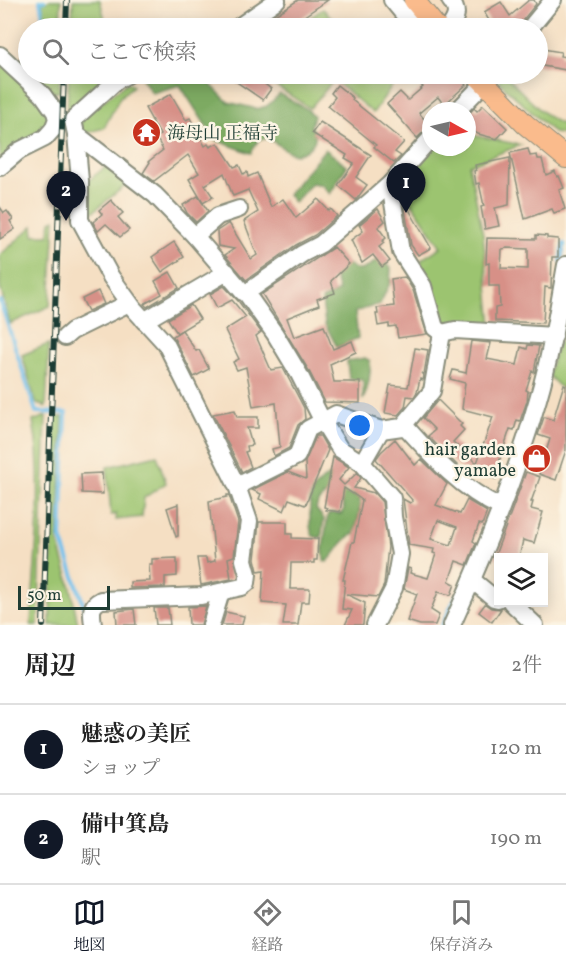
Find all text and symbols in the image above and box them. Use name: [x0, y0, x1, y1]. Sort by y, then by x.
search box: [18, 18, 548, 84]
icon: search: [39, 35, 72, 68]
text: ここで検索: [87, 38, 197, 69]
north arrow: [422, 102, 476, 156]
temple icon: 海母山 正福寺: [130, 117, 162, 149]
place label: 海母山 正福寺: [167, 122, 279, 147]
pin: 1: [386, 164, 426, 213]
pin: 2: [46, 172, 86, 221]
your location: [345, 411, 374, 440]
place label: hair garden yamabe: [425, 438, 516, 484]
shop icon: hair garden yamabe: [521, 443, 553, 475]
map controls: [494, 553, 548, 607]
button: layers: [494, 553, 548, 607]
scale bar: [18, 583, 110, 610]
text: 50 m: [27, 585, 61, 607]
text: 周辺: [24, 649, 76, 685]
text: 2件: [511, 652, 542, 680]
text: 魅惑の美匠: [81, 720, 191, 751]
text: 1: [39, 735, 48, 763]
text: 120 m: [490, 735, 542, 763]
text: ショップ: [81, 755, 161, 783]
text: 備中箕島: [81, 810, 169, 841]
text: 2: [38, 825, 49, 853]
text: 190 m: [490, 825, 542, 853]
text: 駅: [81, 845, 101, 873]
tab: 地図: [73, 896, 106, 957]
tab: 経路: [251, 896, 284, 957]
tab: 保存済み: [429, 896, 493, 957]

